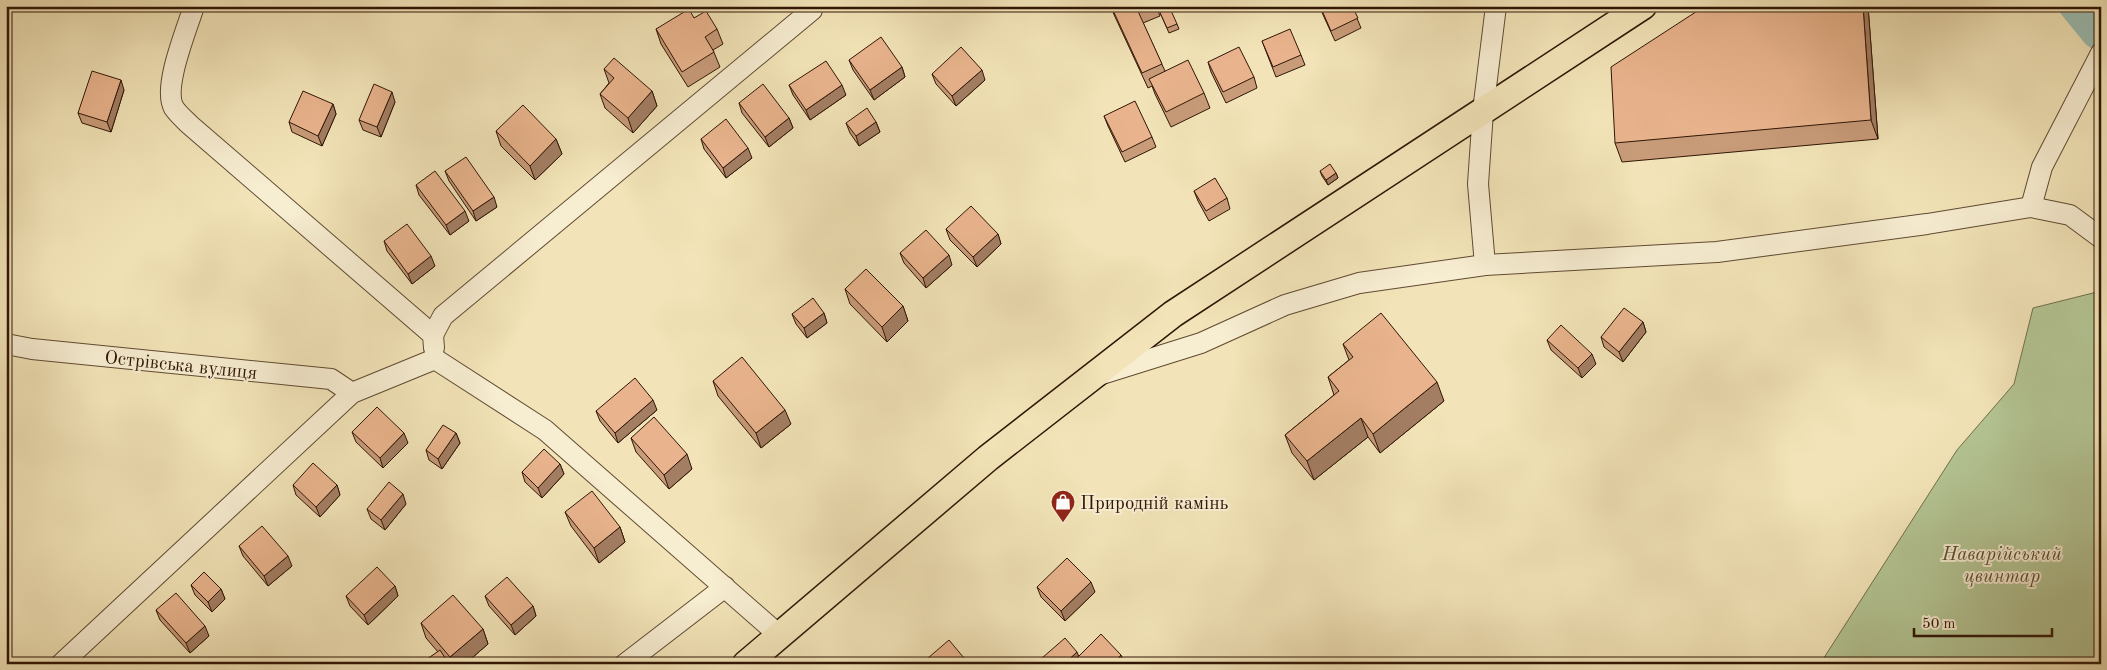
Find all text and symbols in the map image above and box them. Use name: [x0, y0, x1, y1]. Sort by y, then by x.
street label: Острівська вулиця: [104, 349, 258, 384]
shop icon: Природній камінь: [1050, 489, 1076, 523]
place label: Природній камінь: [1080, 495, 1229, 514]
park label: Наварійський цвинтар: [1941, 546, 2062, 587]
scale bar: [1914, 605, 2052, 637]
text: 50 m: [1922, 617, 1956, 632]

